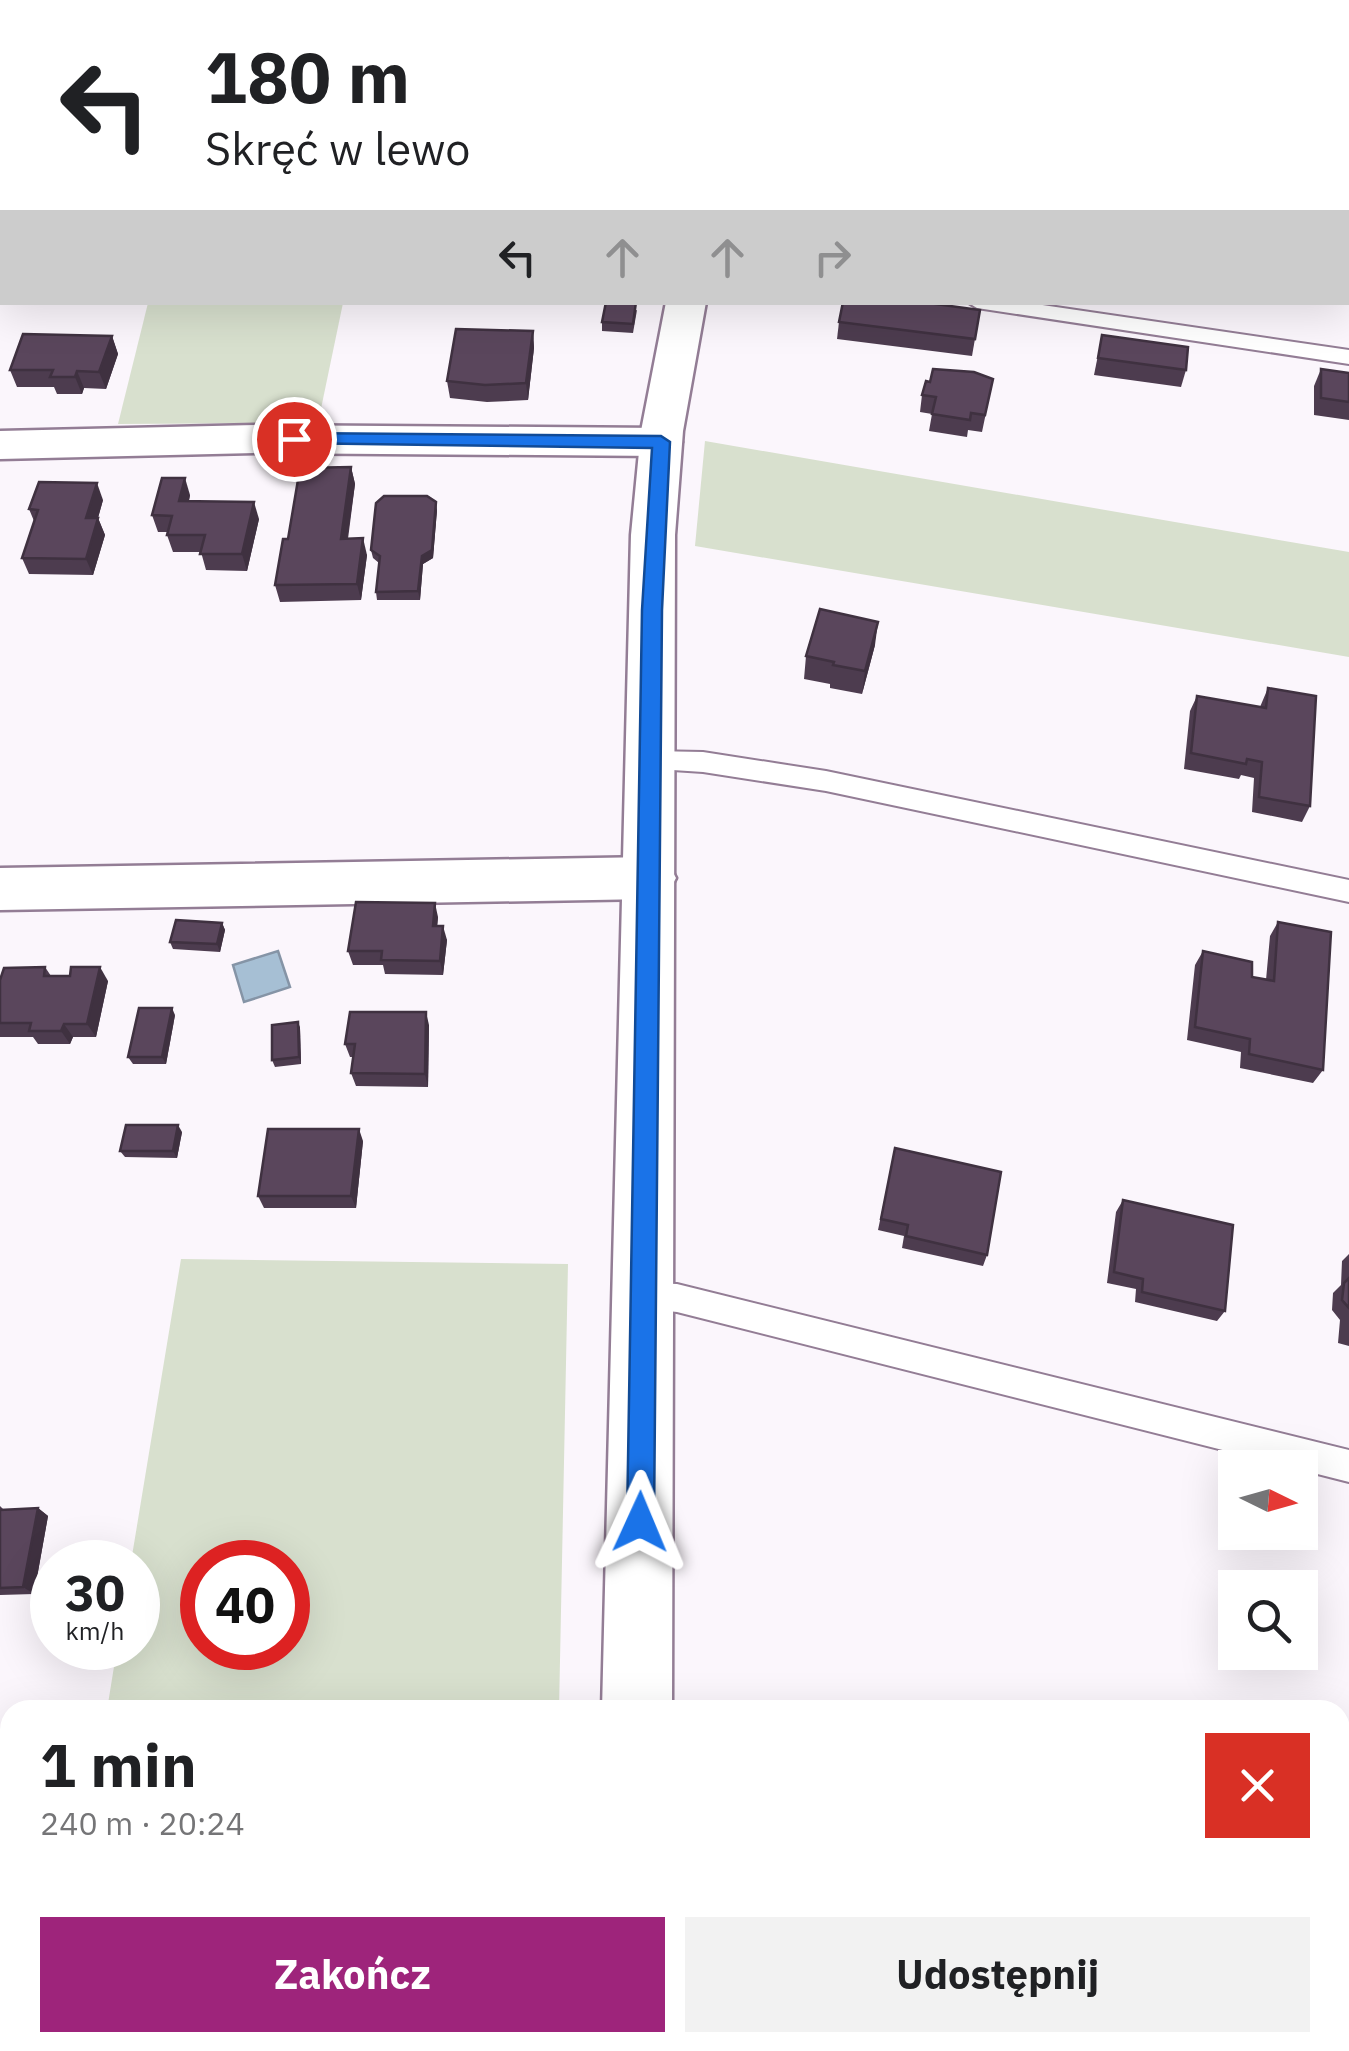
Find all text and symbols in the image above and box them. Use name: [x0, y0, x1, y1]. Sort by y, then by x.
text: 180 m: [205, 31, 410, 122]
icon: left: [40, 40, 170, 170]
text: Skręć w lewo: [205, 119, 471, 177]
icon: left: [490, 230, 545, 285]
icon: ahead: [595, 230, 650, 285]
icon: ahead: [700, 230, 755, 285]
icon: right: [805, 230, 860, 285]
pin: [252, 397, 337, 482]
icon: arrive: [267, 412, 322, 467]
north arrow: [1218, 1450, 1318, 1550]
map controls: [1218, 1450, 1318, 1670]
position arrow: [588, 1470, 692, 1574]
speed limit sign: 40: [180, 1540, 310, 1670]
text: 30: [65, 1560, 125, 1625]
button: search: [1218, 1570, 1318, 1670]
text: km/h: [66, 1614, 124, 1647]
text: 1 min: [40, 1725, 197, 1804]
button: close: [1205, 1733, 1310, 1838]
text: 240 m · 20:24: [40, 1802, 245, 1844]
button: Zakończ: [40, 1917, 665, 2032]
button: Udostępnij: [685, 1917, 1310, 2032]

